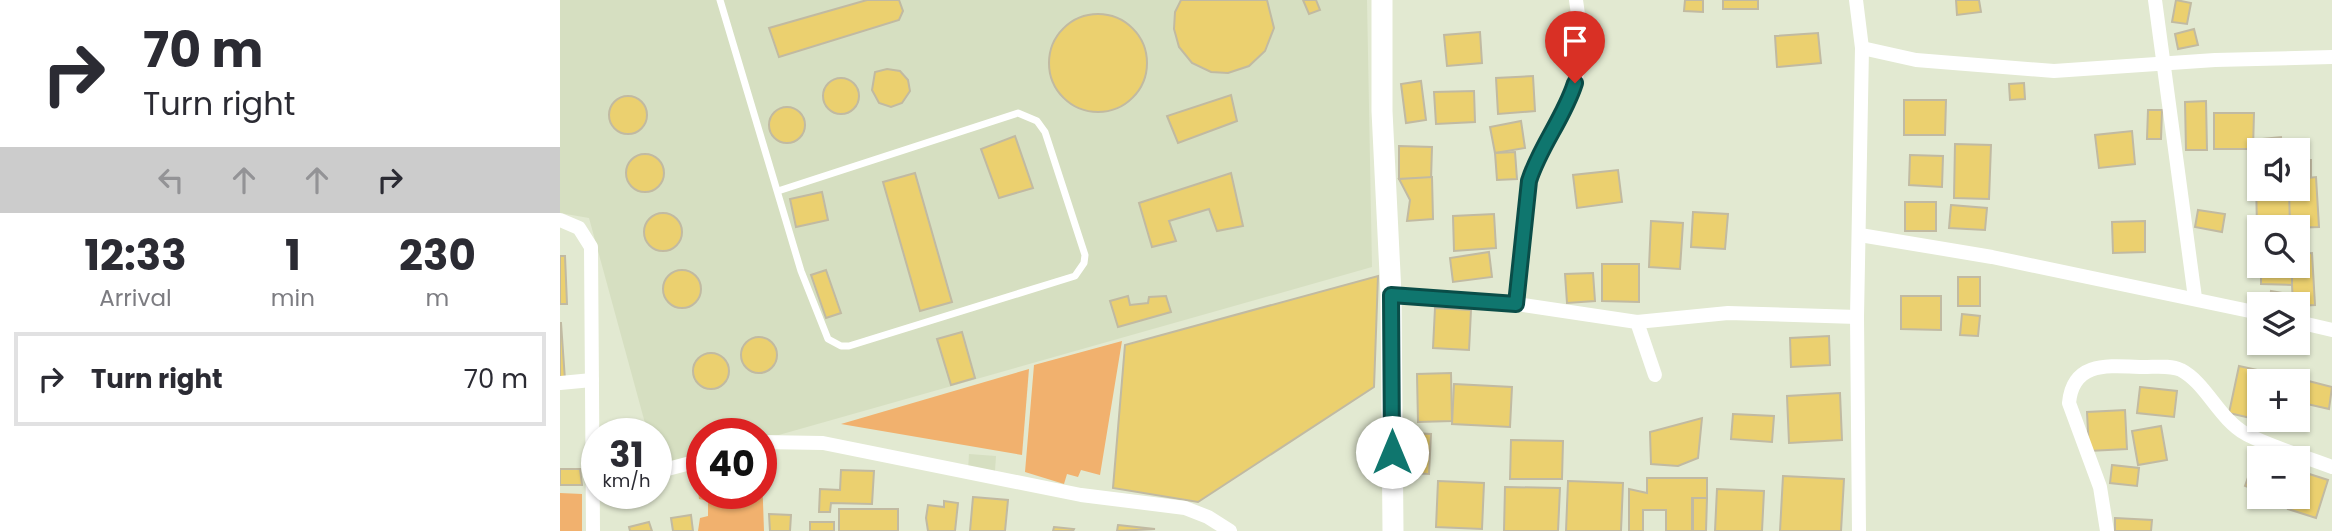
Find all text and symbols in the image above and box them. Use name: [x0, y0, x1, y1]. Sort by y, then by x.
pin: [1545, 11, 1605, 83]
text: 70 m: [143, 16, 263, 84]
icon: arrive: [1556, 22, 1594, 60]
icon: right: [28, 28, 119, 119]
text: Turn right: [143, 81, 295, 126]
map controls: [2247, 138, 2310, 509]
button: sound: [2247, 138, 2310, 201]
icon: left: [152, 161, 190, 199]
icon: ahead: [225, 161, 263, 199]
icon: ahead: [298, 161, 336, 199]
icon: right: [371, 161, 409, 199]
button: search: [2247, 215, 2310, 278]
text: 12:33: [84, 226, 187, 285]
text: 1: [285, 226, 301, 285]
text: 230: [399, 226, 476, 285]
text: Arrival: [99, 282, 172, 314]
text: min: [271, 282, 315, 314]
text: m: [426, 282, 449, 314]
button: layers: [2247, 292, 2310, 355]
icon: right: [32, 360, 70, 398]
text: Turn right: [91, 361, 223, 397]
text: 70 m: [464, 361, 528, 397]
button: +: [2247, 369, 2310, 432]
position arrow: [1355, 415, 1429, 489]
speed limit sign: 40: [686, 418, 777, 509]
text: 31: [609, 430, 644, 479]
button: −: [2247, 446, 2310, 509]
text: km/h: [603, 468, 650, 493]

